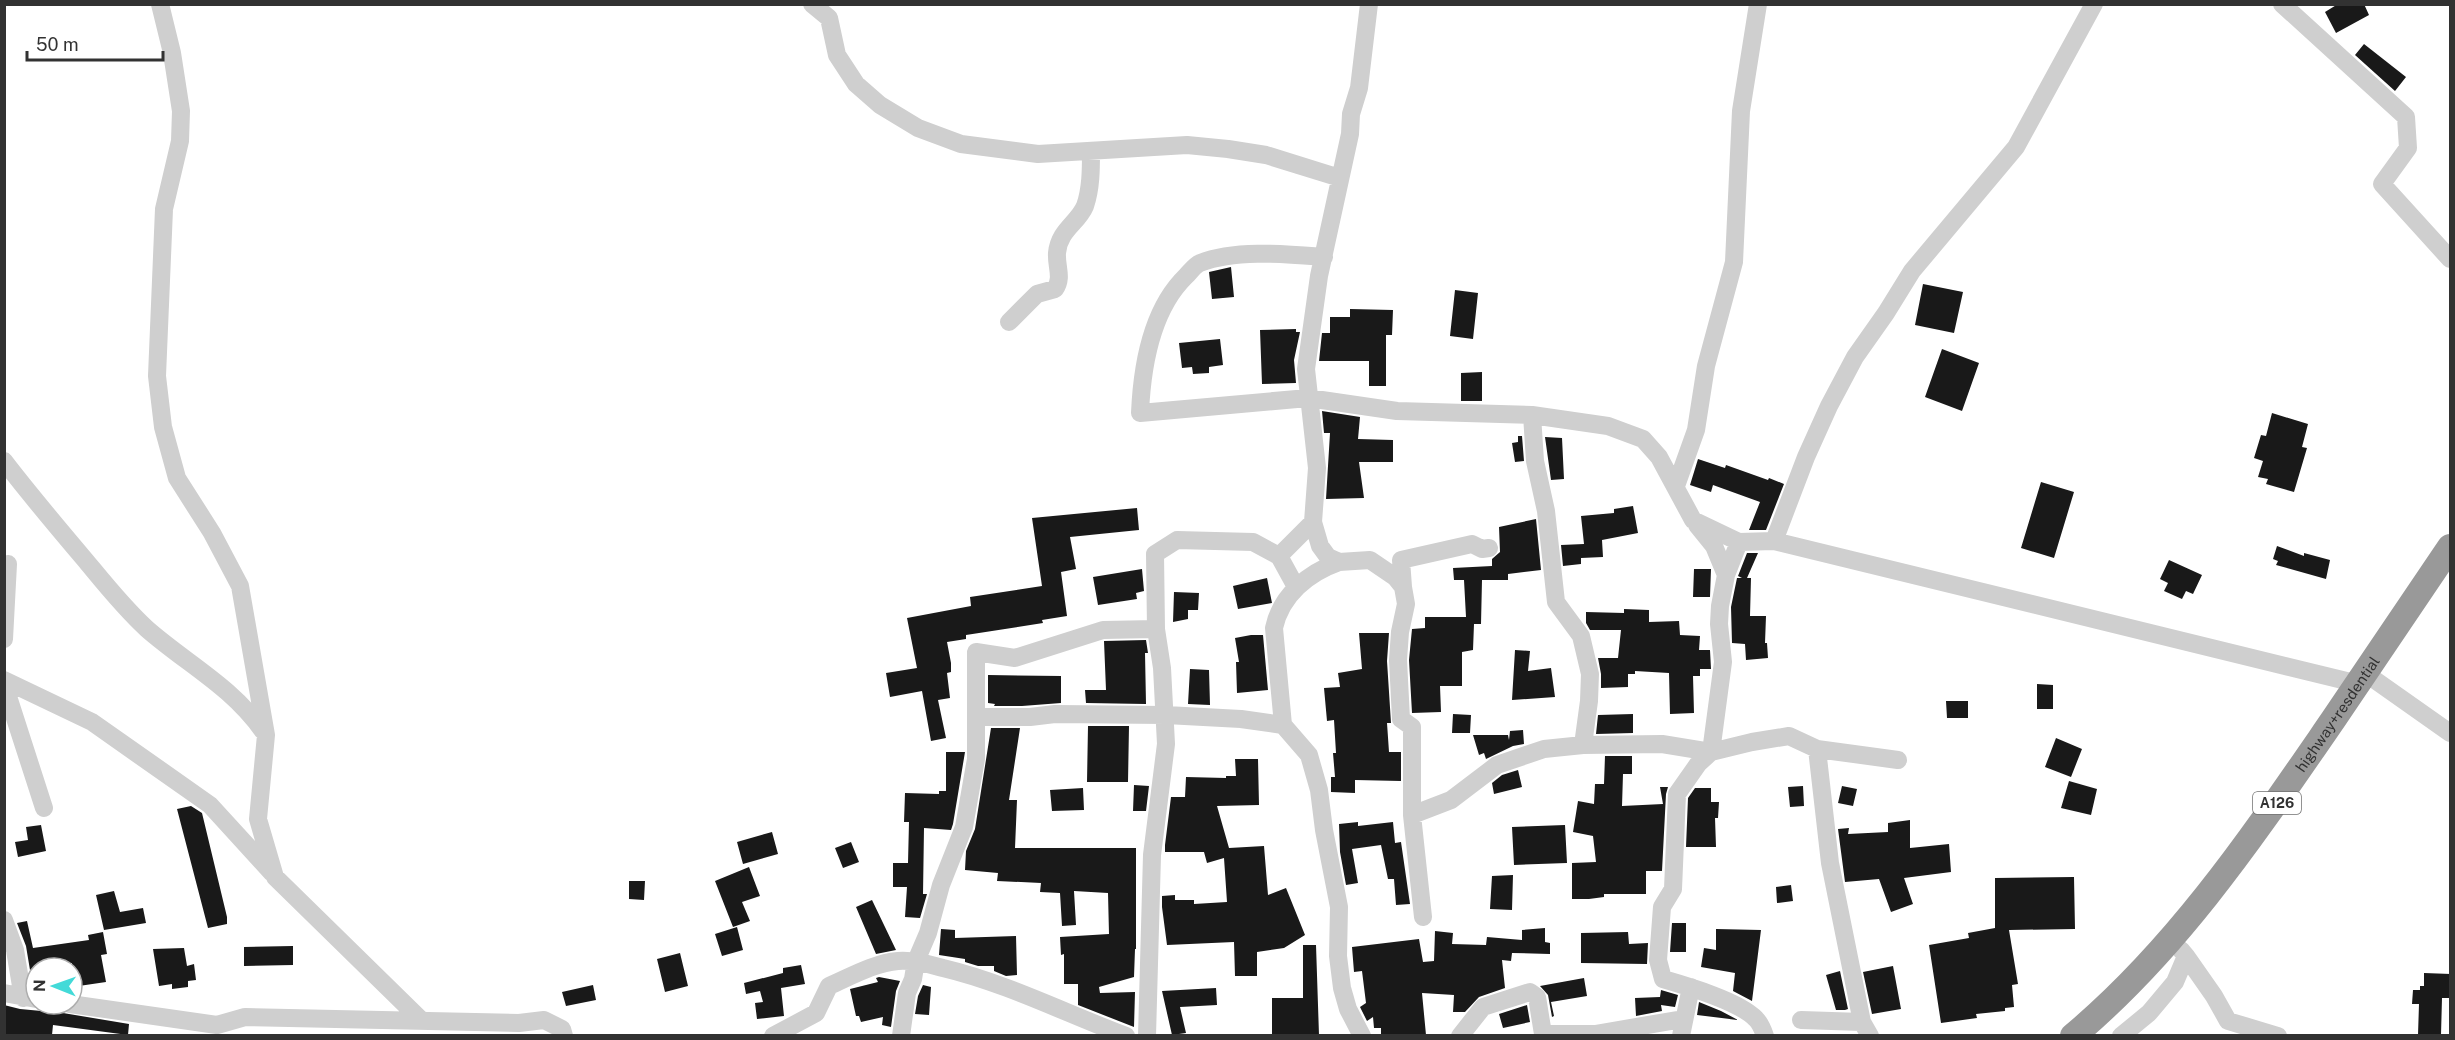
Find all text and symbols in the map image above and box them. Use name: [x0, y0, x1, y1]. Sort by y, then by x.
scale bar: [27, 24, 164, 62]
text: 50 m: [36, 34, 79, 55]
street label: highway+resdential: [2292, 653, 2382, 775]
road number: A126: [2253, 792, 2301, 814]
north arrow: [24, 956, 84, 1016]
text: N: [30, 979, 49, 992]

